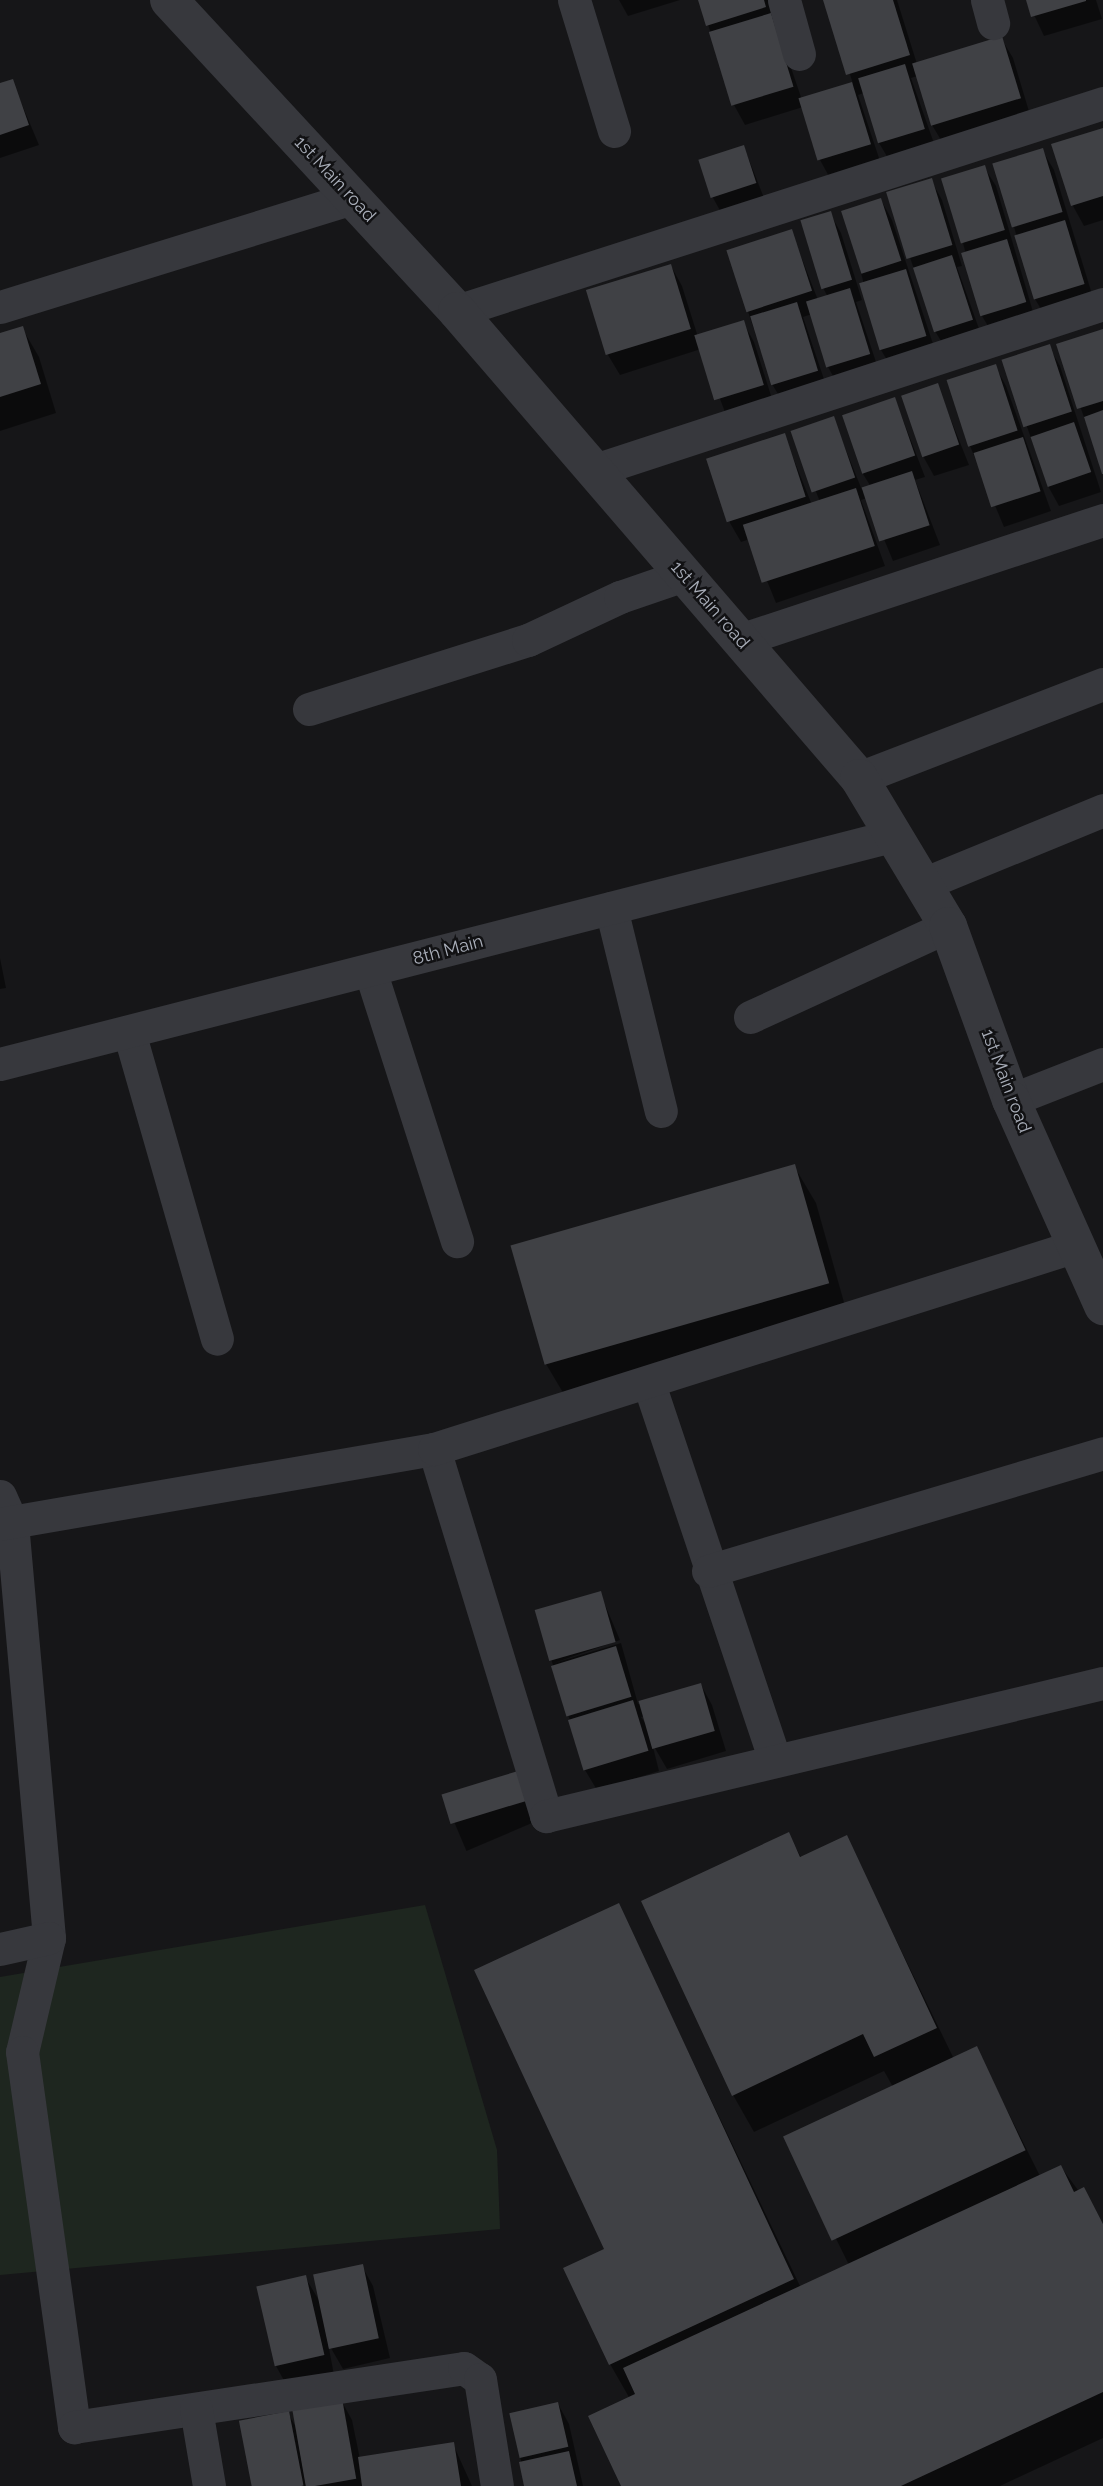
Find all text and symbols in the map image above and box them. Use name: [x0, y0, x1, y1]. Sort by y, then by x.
street label: 1st Main road: [290, 132, 380, 226]
street label: 1st Main road: [666, 557, 754, 653]
street label: 8th Main: [411, 930, 485, 970]
street label: 1st Main road: [976, 1026, 1036, 1136]

